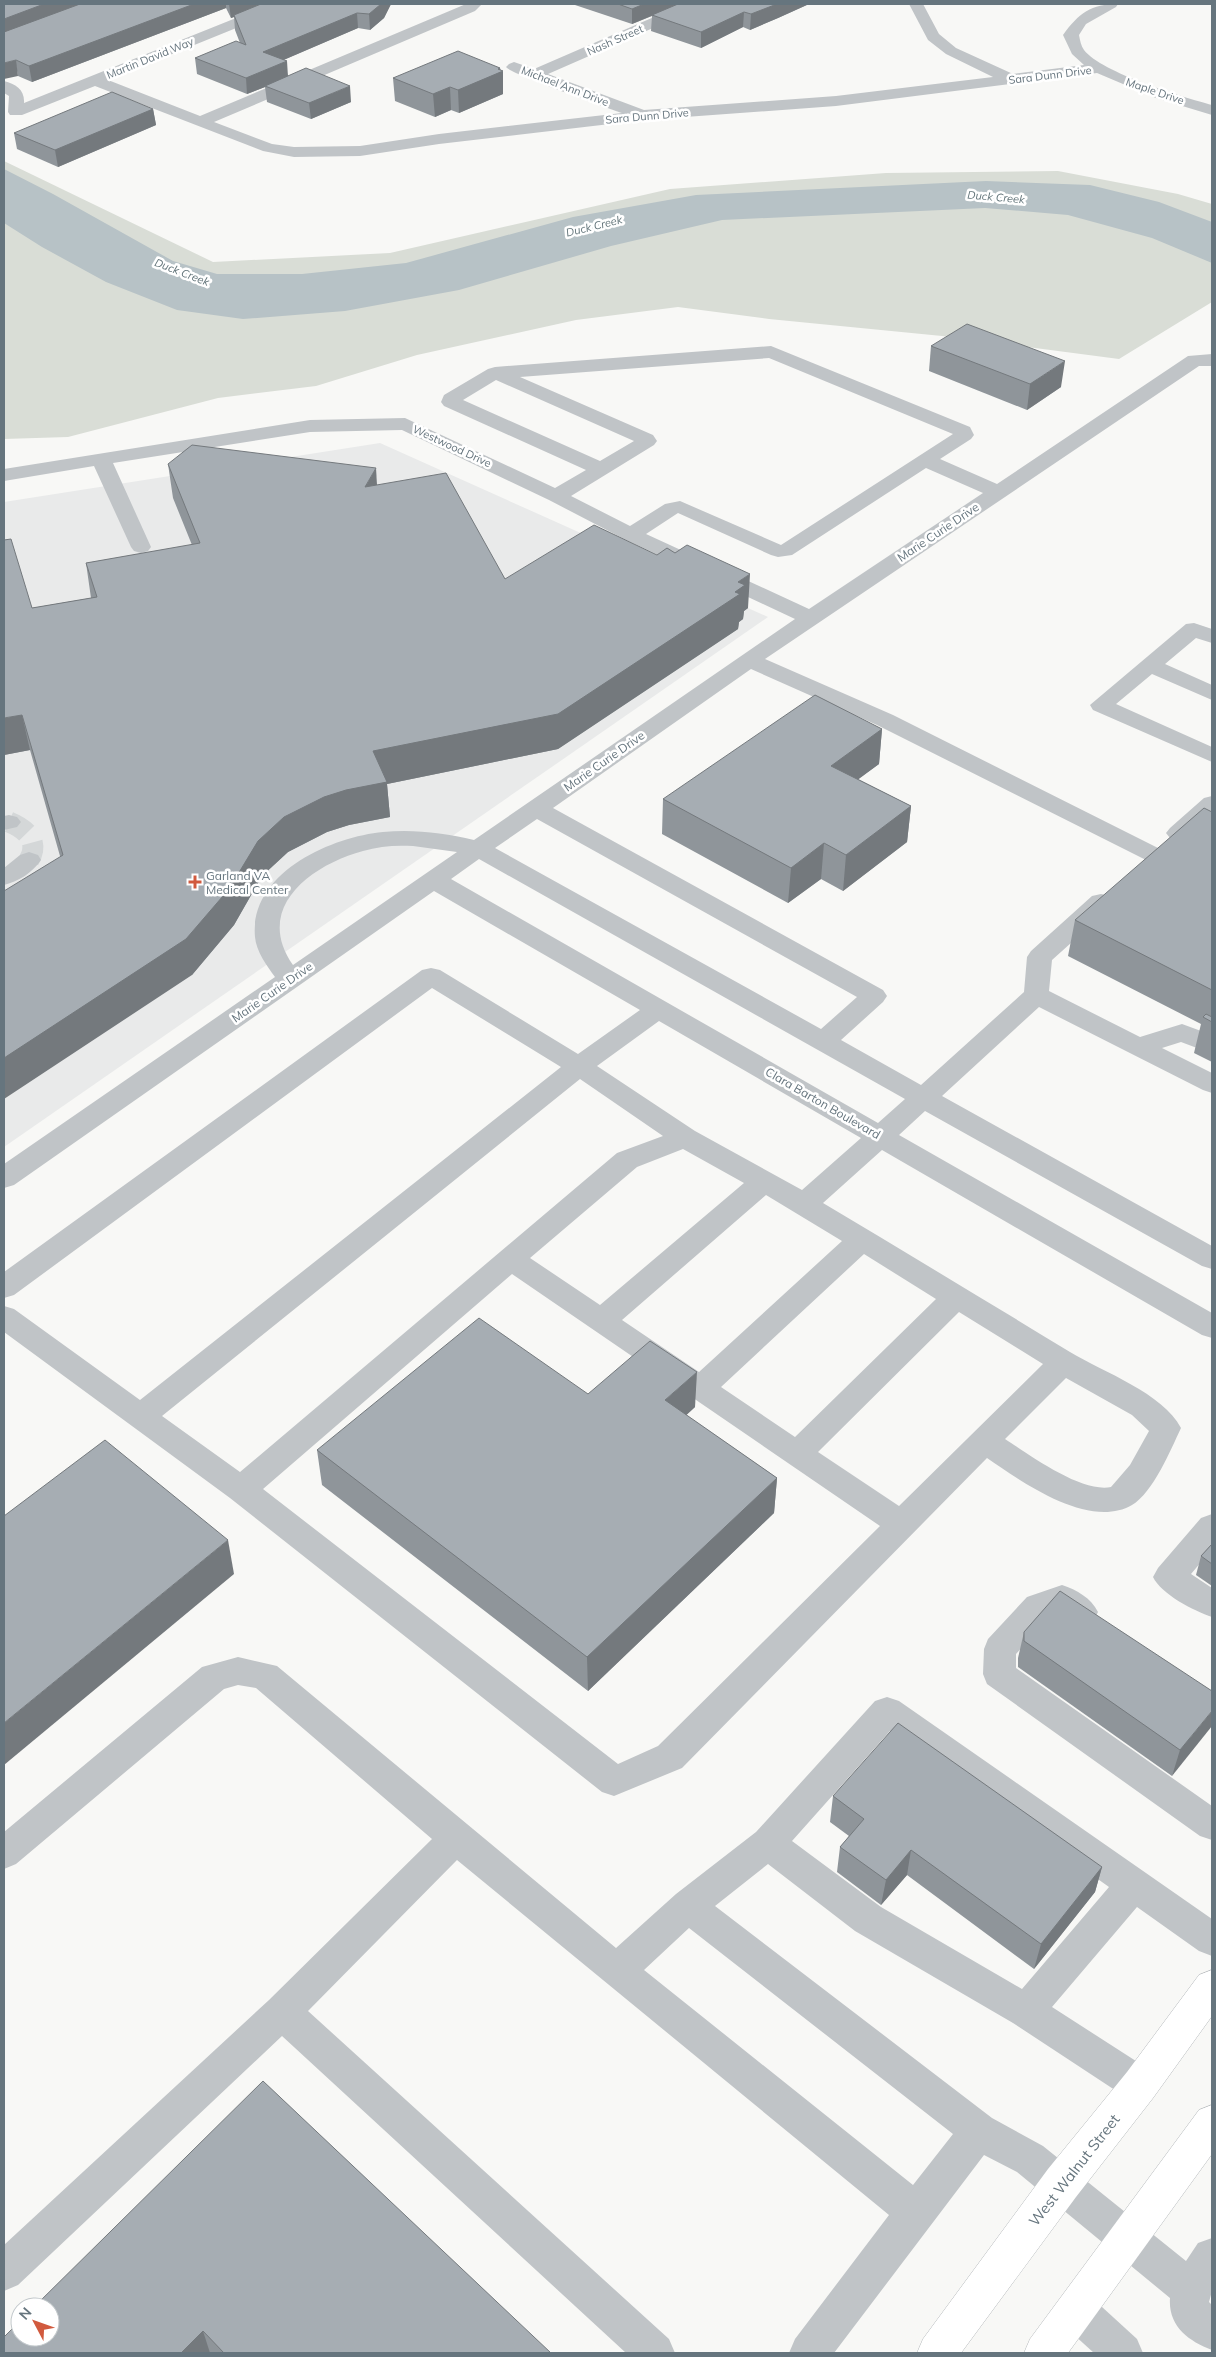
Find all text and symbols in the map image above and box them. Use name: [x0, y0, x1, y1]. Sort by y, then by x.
street label: Nash Street: [585, 21, 645, 59]
street label: Martin David Way: [104, 34, 196, 82]
street label: Michael Ann Drive: [519, 63, 611, 109]
street label: Sara Dunn Drive: [1008, 63, 1092, 87]
street label: Maple Drive: [1124, 75, 1186, 108]
street label: Sara Dunn Drive: [605, 105, 689, 127]
water label: Duck Creek: [967, 188, 1026, 207]
water label: Duck Creek: [564, 212, 624, 240]
water label: Duck Creek: [153, 255, 212, 289]
street label: Westwood Drive: [411, 422, 493, 470]
street label: Marie Curie Drive: [894, 499, 982, 565]
street label: Marie Curie Drive: [561, 728, 647, 794]
place label: Garland VA Medical Center: [206, 868, 289, 897]
marker: Garland VA Medical Center: [188, 875, 202, 889]
street label: Marie Curie Drive: [229, 959, 315, 1025]
street label: Clara Barton Boulevard: [763, 1064, 883, 1142]
street label: West Walnut Street: [1024, 2110, 1124, 2230]
north arrow: [10, 2297, 60, 2347]
text: N: [15, 2304, 35, 2323]

